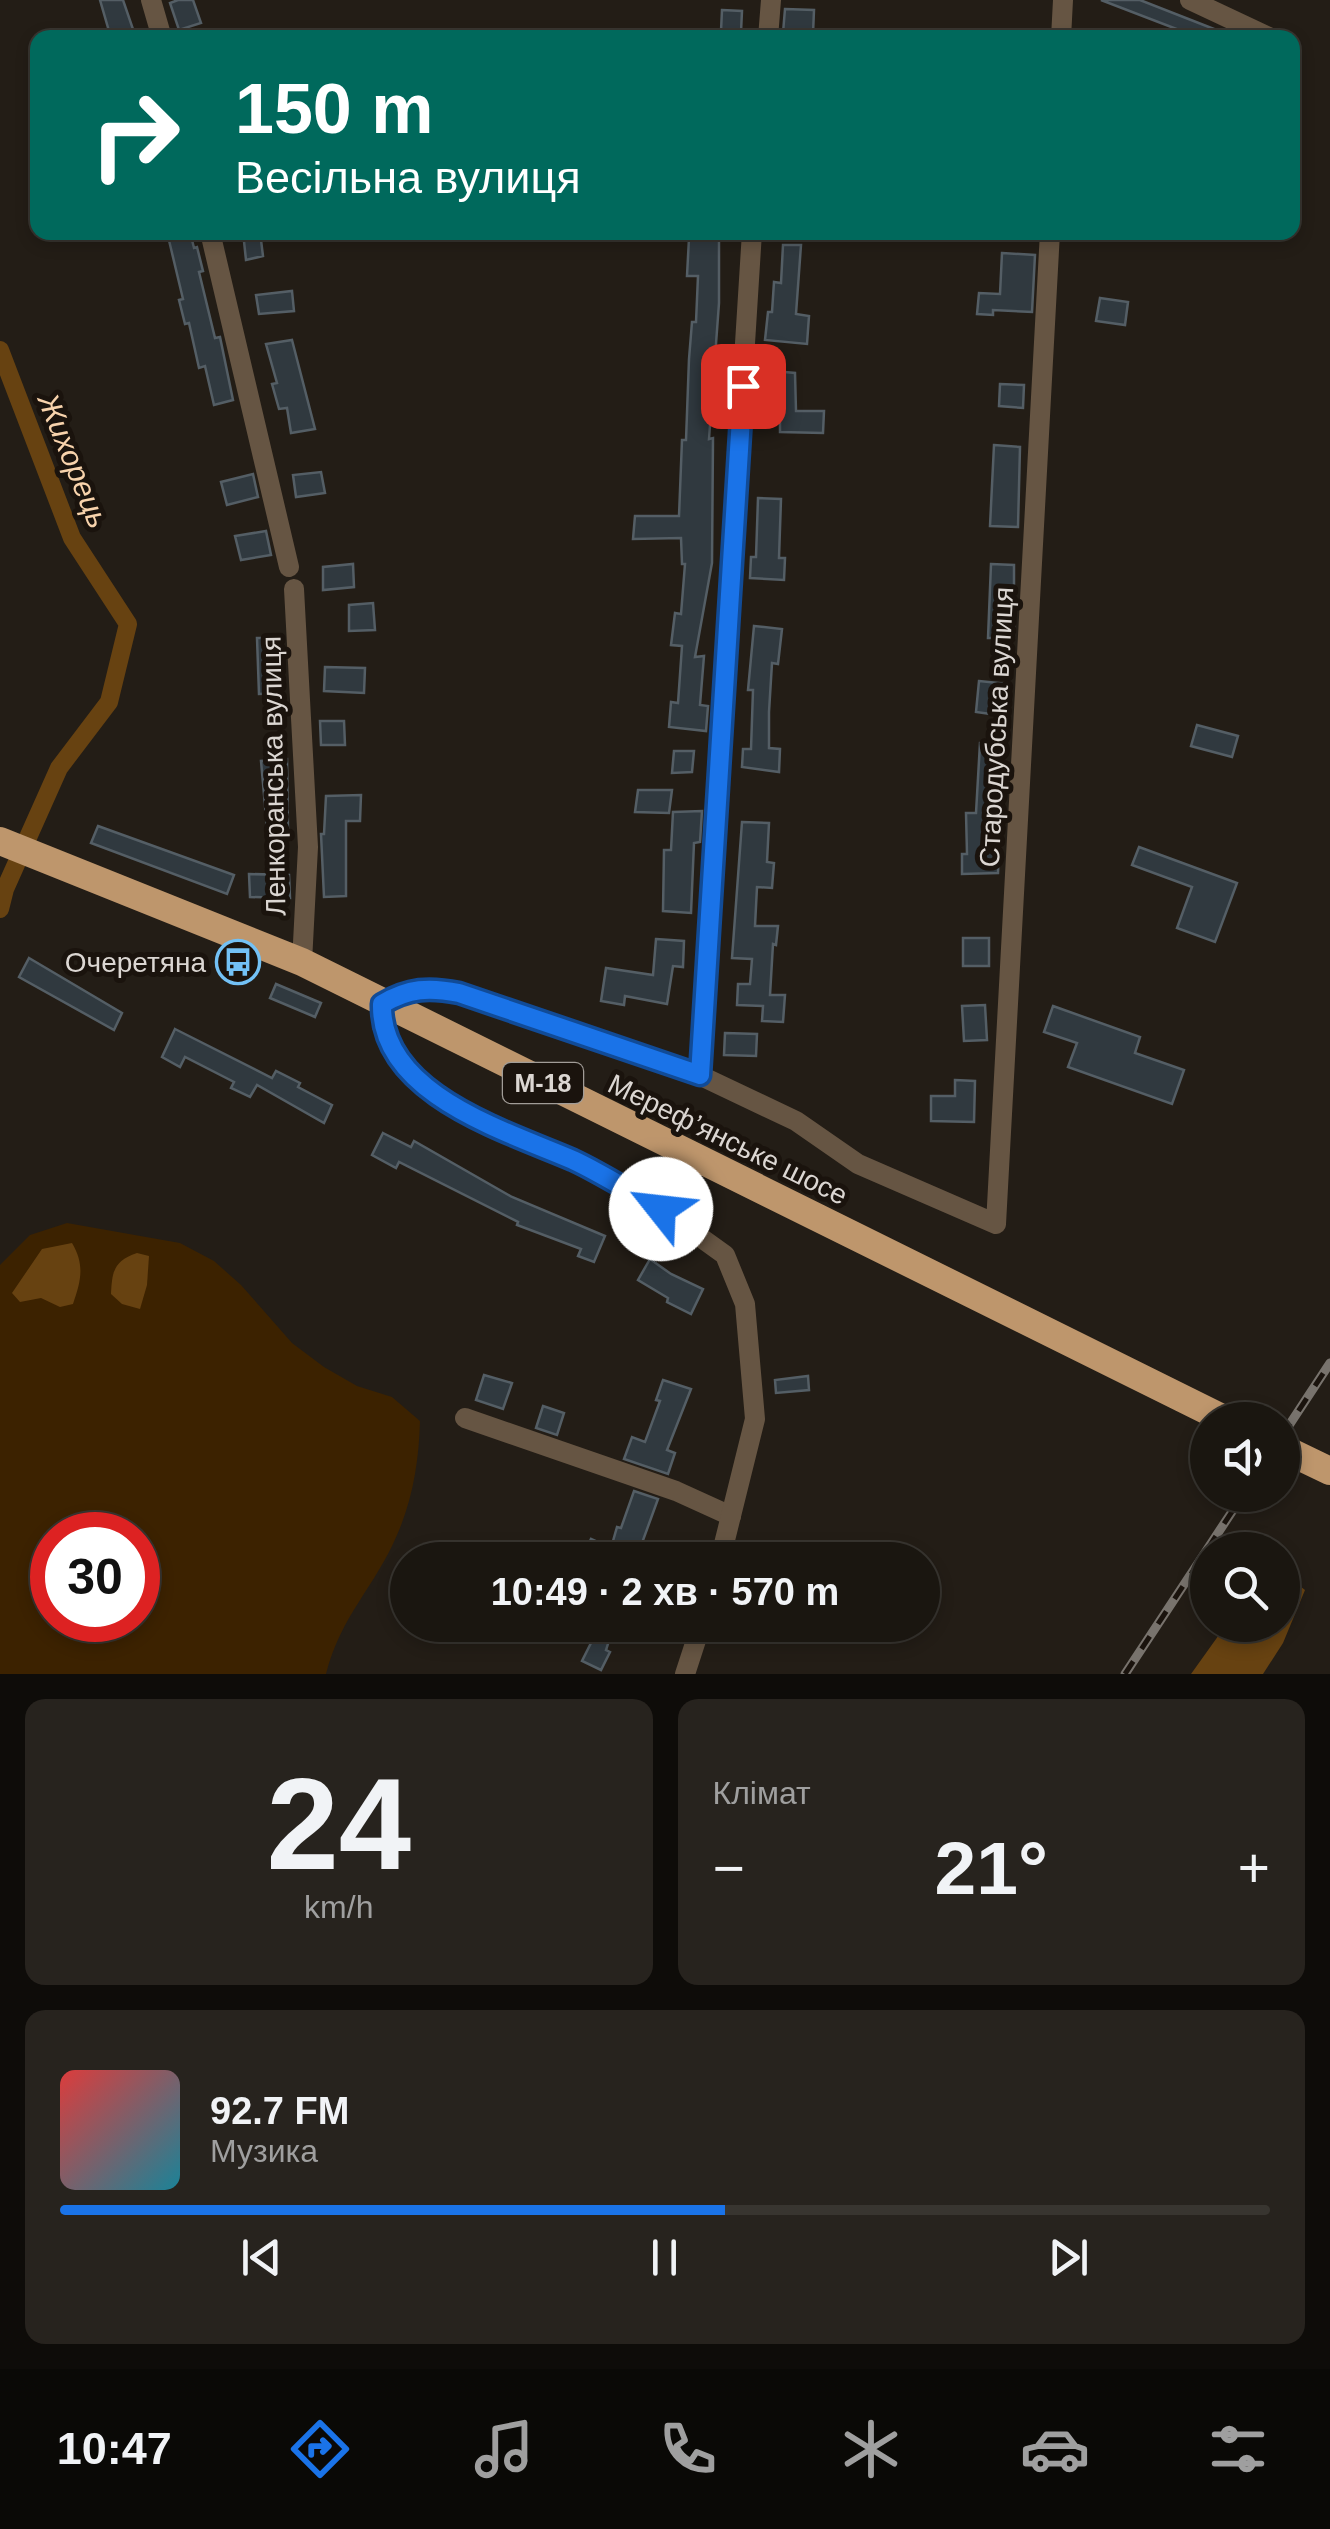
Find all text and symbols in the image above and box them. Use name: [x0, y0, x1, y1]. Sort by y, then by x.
icon: right: [70, 70, 200, 200]
text: 150 m: [235, 70, 433, 148]
text: Весільна вулиця: [235, 152, 581, 203]
pin: [701, 344, 786, 429]
icon: arrive: [716, 359, 771, 414]
water label: Жихорець: [31, 387, 115, 533]
street label: Стародубська вулиця: [974, 586, 1019, 868]
street label: Ленкоранська вулиця: [256, 636, 291, 916]
bus stop icon: Очеретяна: [215, 939, 261, 985]
place label: Очеретяна: [65, 947, 206, 978]
road number: М-18: [503, 1063, 583, 1103]
street label: Мереф’янське шосе: [603, 1068, 852, 1211]
position arrow: [609, 1157, 713, 1261]
map controls: [1190, 1402, 1300, 1642]
button: sound: [1190, 1402, 1300, 1512]
speed limit sign: 30: [30, 1512, 160, 1642]
button: search: [1190, 1532, 1300, 1642]
text: 10:49 · 2 хв · 570 m: [491, 1571, 839, 1613]
text: 24: [266, 1751, 411, 1897]
text: Клімат: [713, 1775, 811, 1811]
text: 21°: [935, 1826, 1048, 1910]
text: −: [713, 1837, 745, 1899]
text: +: [1238, 1837, 1270, 1899]
text: km/h: [304, 1889, 373, 1925]
text: 92.7 FM: [210, 2090, 349, 2132]
text: Музика: [210, 2133, 318, 2169]
icon: previous: [234, 2230, 289, 2285]
icon: pause: [637, 2230, 692, 2285]
icon: next: [1041, 2230, 1096, 2285]
icon: directions: [285, 2414, 355, 2484]
icon: music: [469, 2414, 539, 2484]
icon: phone: [653, 2414, 723, 2484]
icon: climate: [836, 2414, 906, 2484]
icon: car: [1020, 2414, 1090, 2484]
icon: filters: [1203, 2414, 1273, 2484]
text: 10:47: [57, 2423, 172, 2474]

